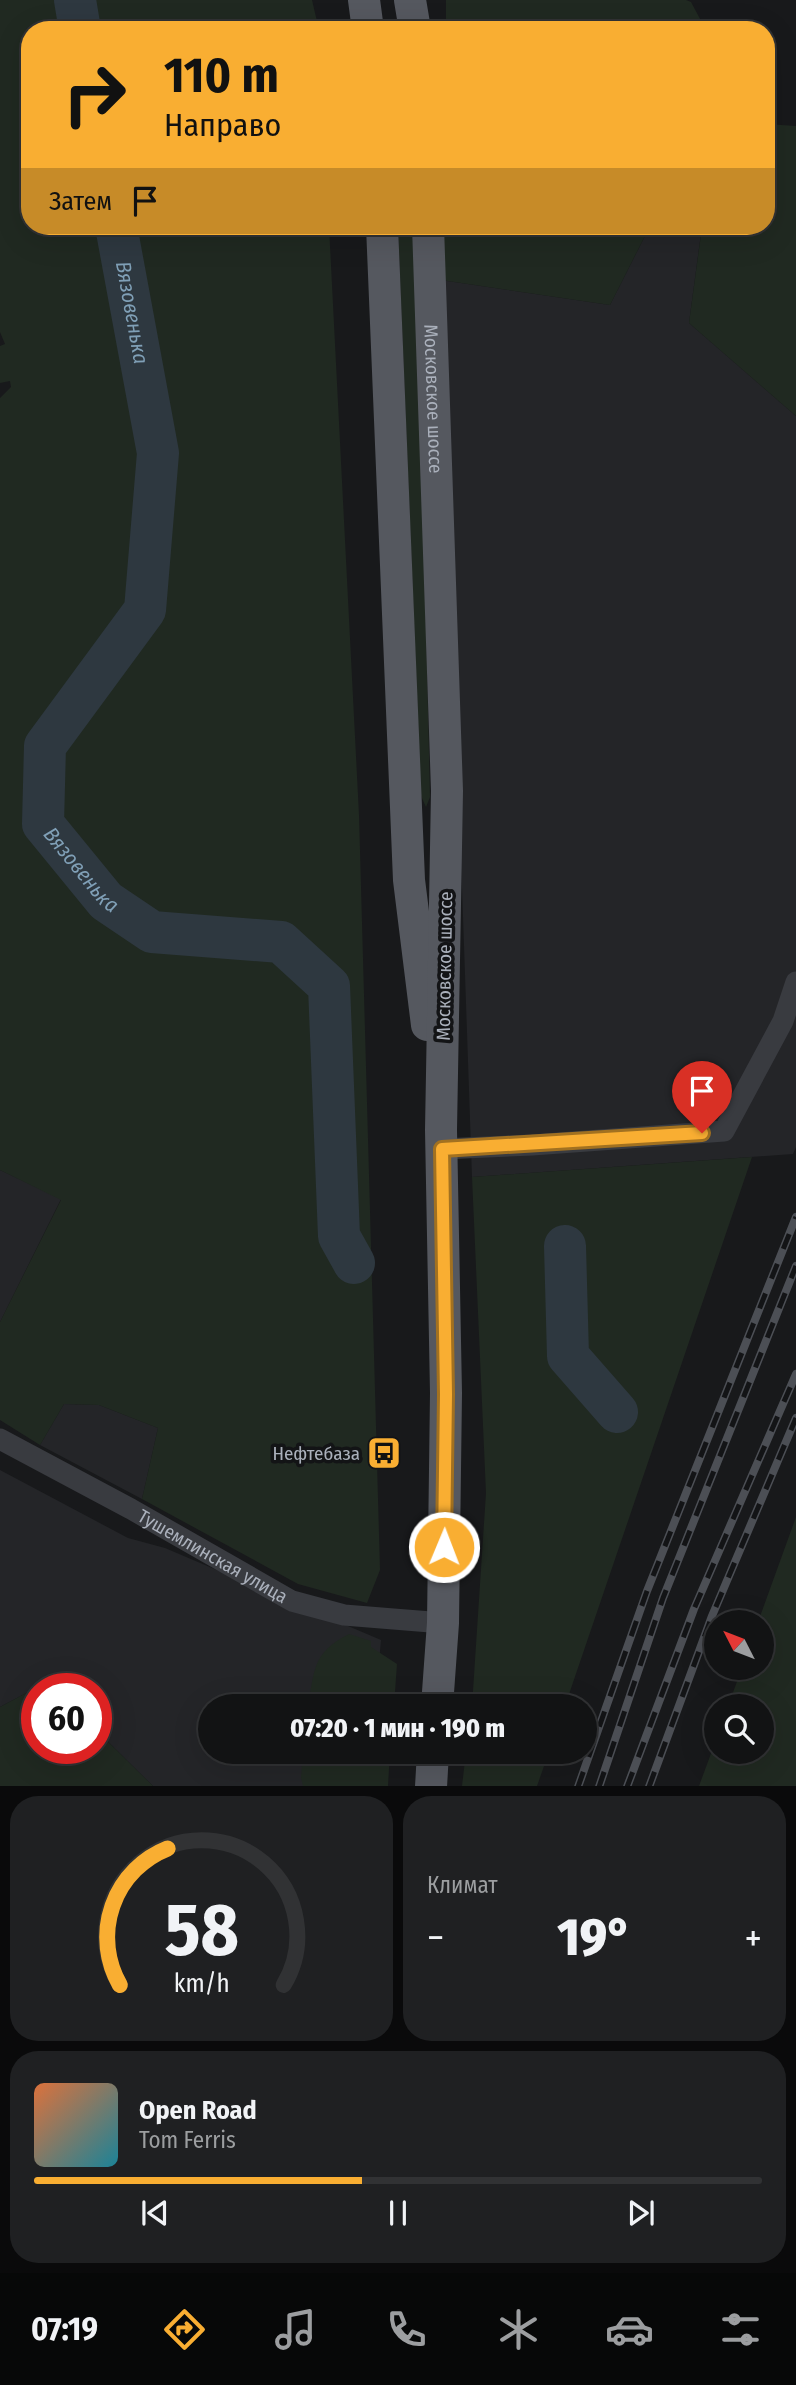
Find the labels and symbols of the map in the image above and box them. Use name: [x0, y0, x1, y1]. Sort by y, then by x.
water label: Вязовенька: [110, 259, 154, 366]
street label: Московское шоссе: [419, 324, 447, 474]
water label: Вязовенька: [38, 822, 123, 919]
street label: Московское шоссе: [432, 891, 457, 1041]
pin: [672, 1061, 732, 1133]
bus stop icon: Нефтебаза: [365, 1434, 403, 1472]
place label: Нефтебаза: [272, 1442, 360, 1465]
street label: Тушемлинская улица: [134, 1504, 292, 1608]
position arrow: [407, 1510, 481, 1584]
north arrow: [704, 1610, 774, 1680]
speed limit sign: 60: [21, 1673, 112, 1764]

